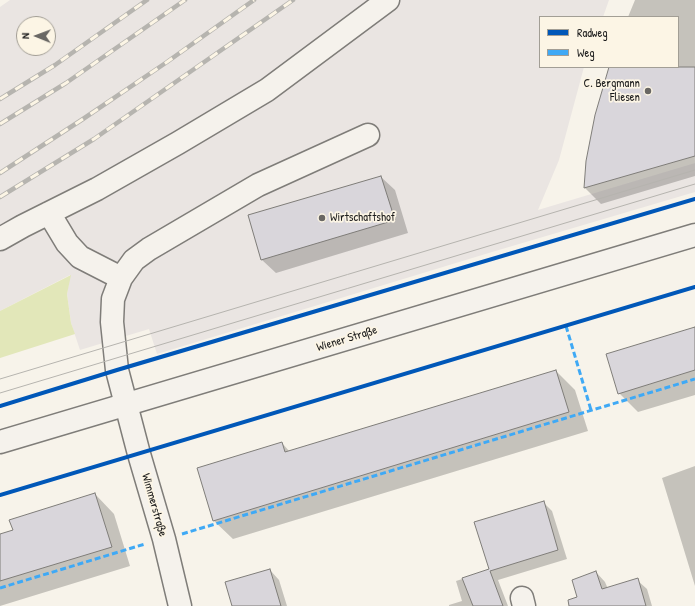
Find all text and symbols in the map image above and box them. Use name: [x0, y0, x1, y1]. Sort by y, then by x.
north arrow: [16, 16, 56, 56]
legend: [539, 16, 679, 68]
text: Radweg: [577, 24, 608, 41]
text: N: [18, 33, 32, 39]
text: Weg: [577, 44, 595, 61]
place label: C. Bergmann Fliesen: [584, 77, 640, 105]
marker: C. Bergmann Fliesen: [643, 86, 653, 96]
place label: Wirtschaftshof: [330, 211, 395, 225]
marker: Wirtschaftshof: [317, 213, 327, 223]
street label: Wiener Straße: [315, 323, 379, 355]
street label: Wimmerstraße: [138, 472, 170, 538]

